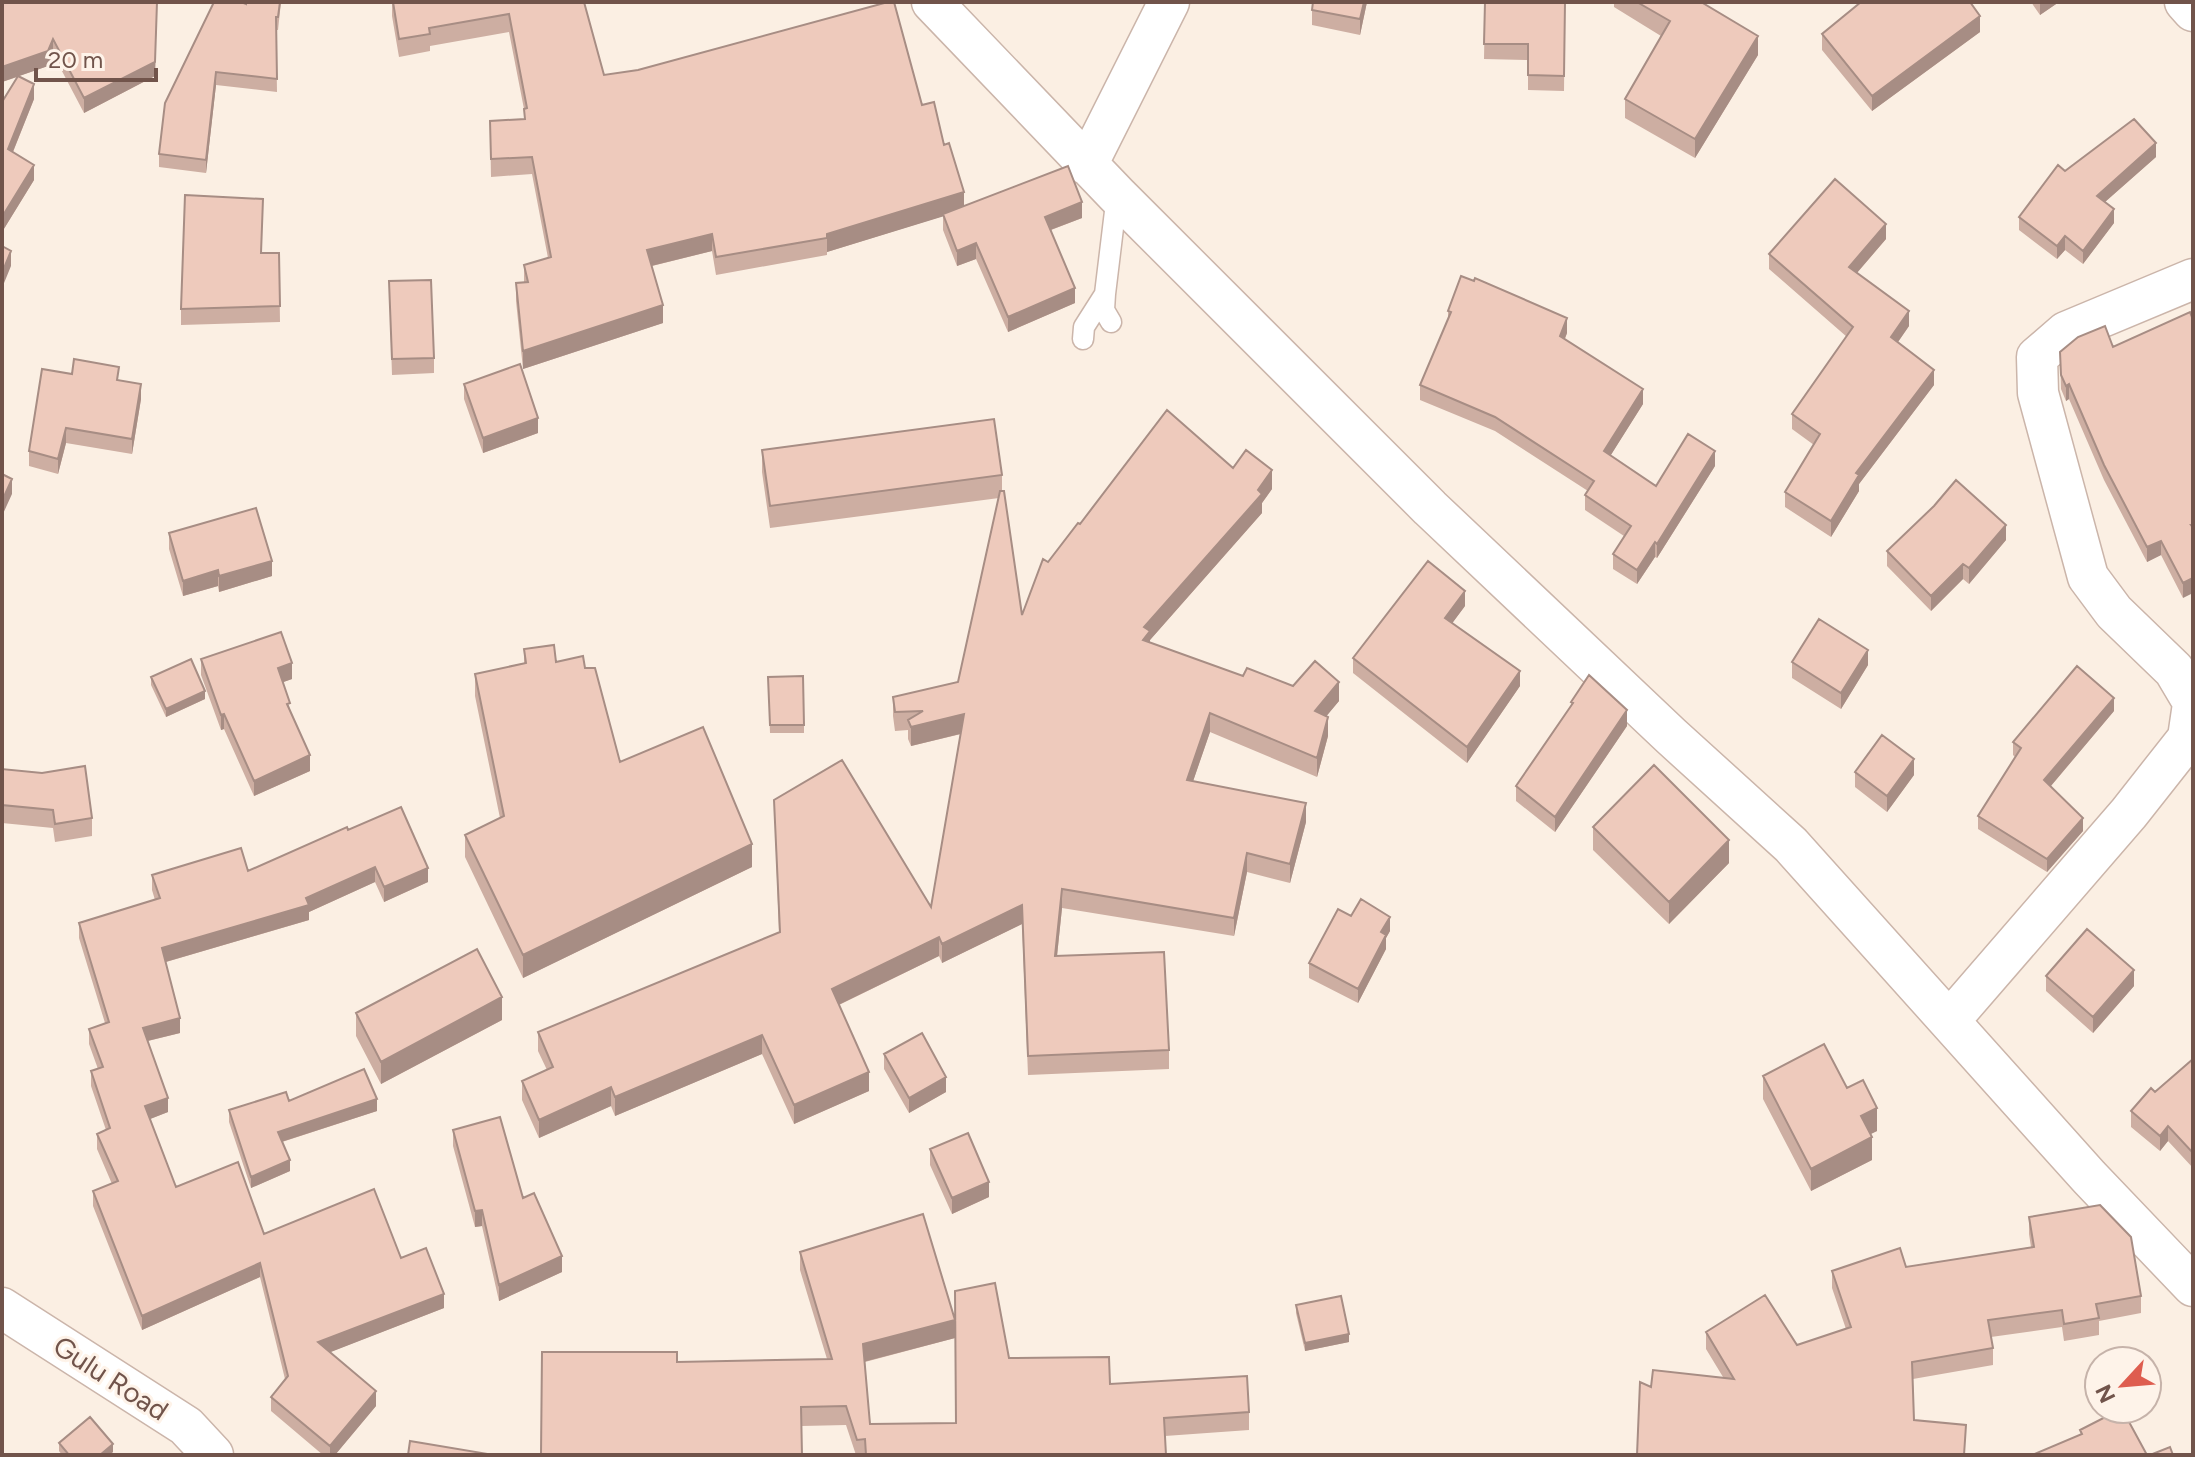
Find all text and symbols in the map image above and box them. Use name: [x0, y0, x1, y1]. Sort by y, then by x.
scale bar: [36, 32, 156, 82]
text: 20 m: [48, 45, 103, 74]
street label: Gulu Road: [47, 1328, 175, 1428]
north arrow: [2083, 1345, 2163, 1425]
text: N: [2090, 1380, 2121, 1407]

